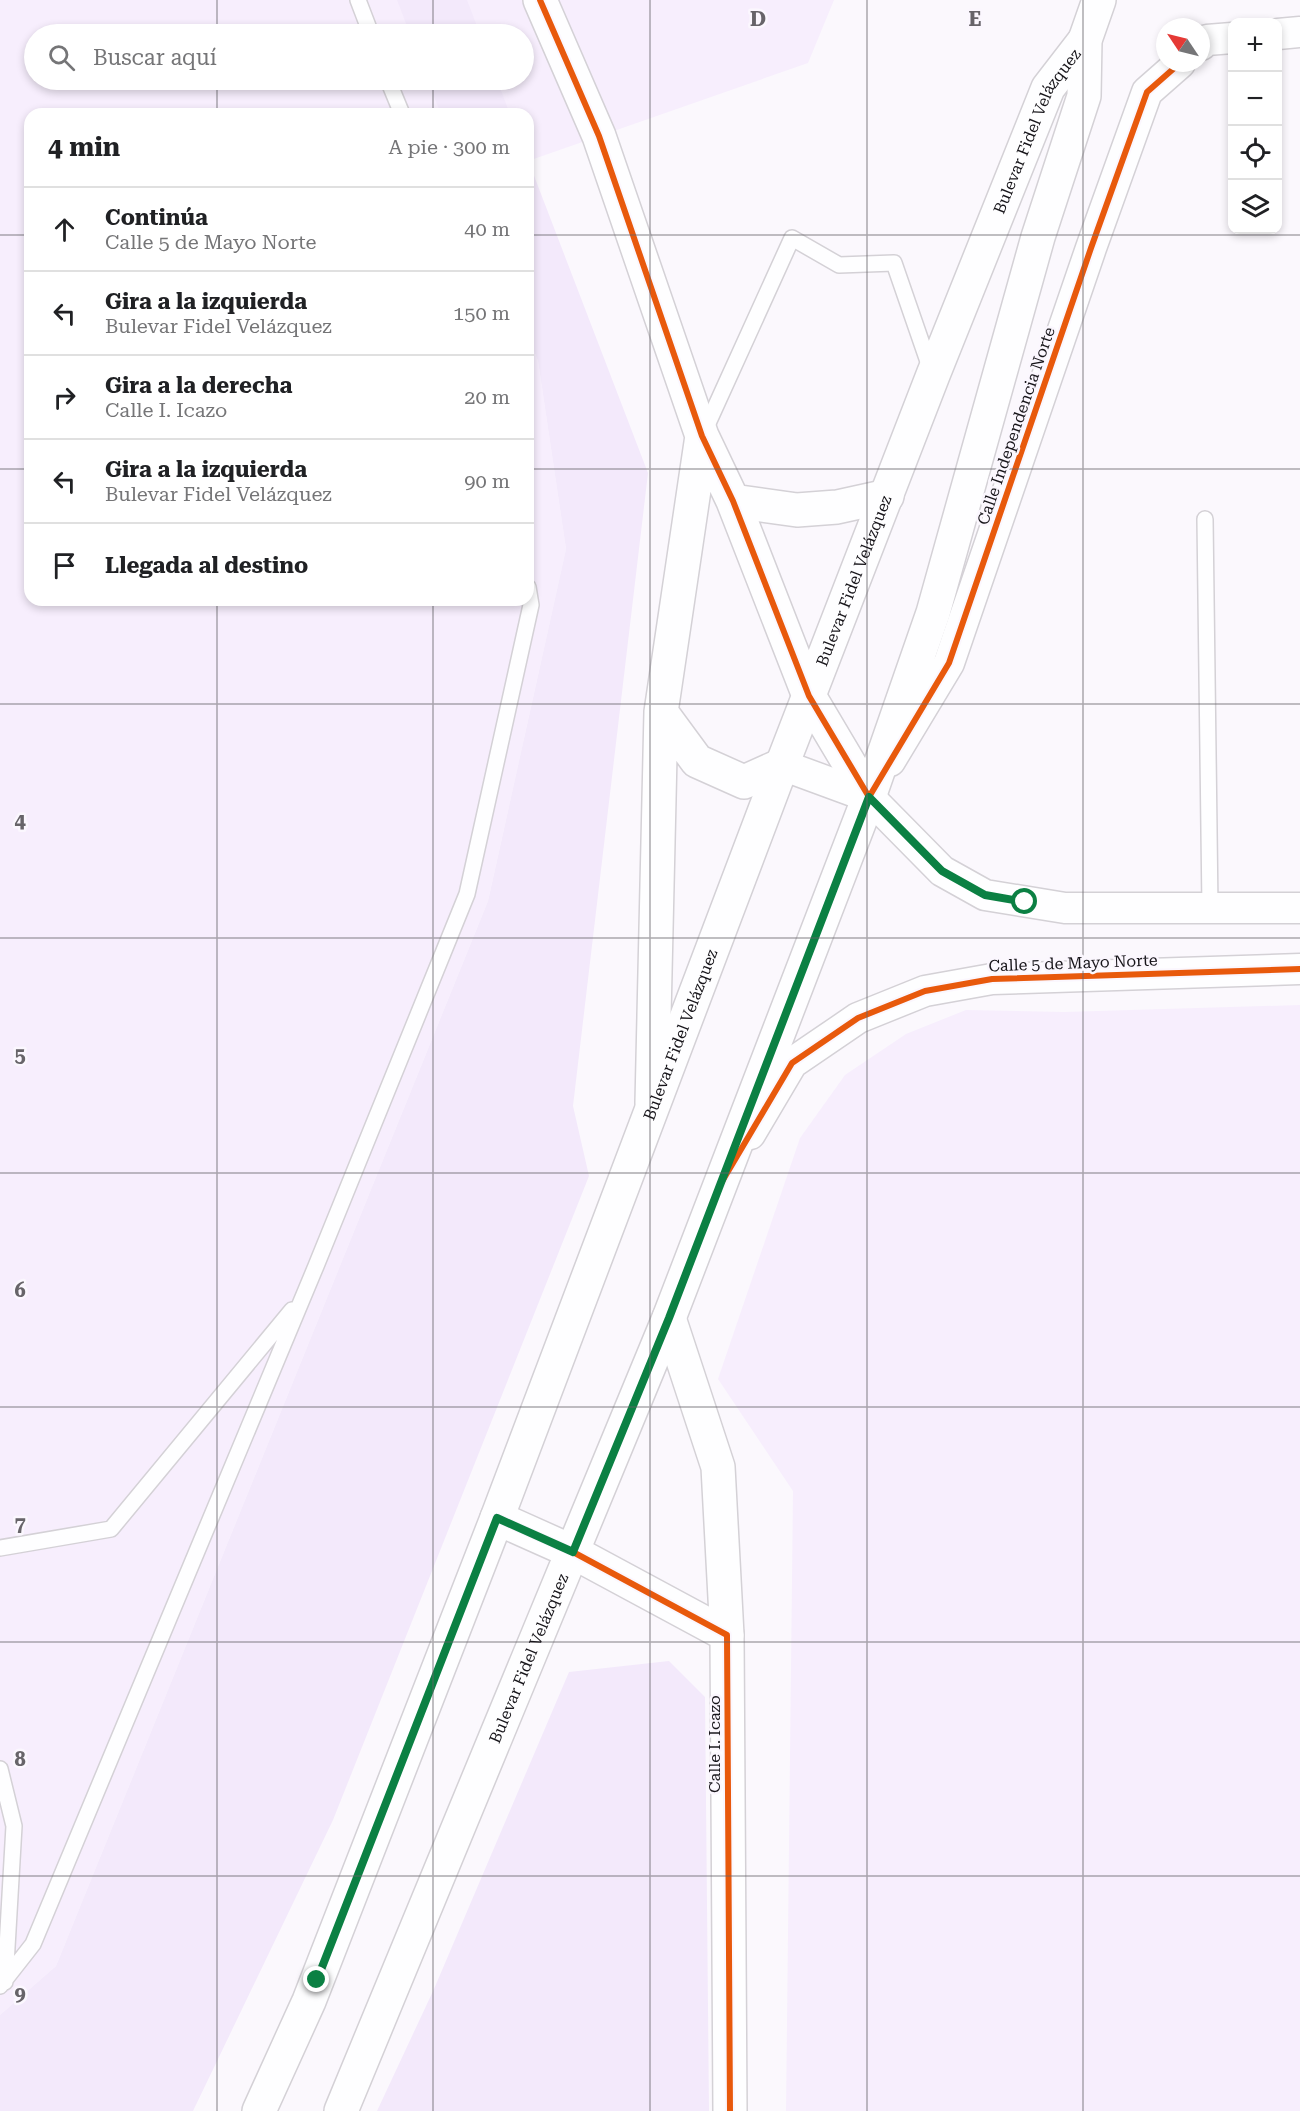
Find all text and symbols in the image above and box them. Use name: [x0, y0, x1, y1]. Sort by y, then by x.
text: D: [750, 7, 766, 31]
text: E: [969, 7, 982, 31]
north arrow: [1156, 18, 1210, 72]
map controls: [1228, 18, 1282, 234]
button: +: [1228, 18, 1282, 72]
search box: [24, 24, 534, 90]
icon: search: [45, 41, 78, 74]
text: Buscar aquí: [93, 45, 217, 70]
street label: Bulevar Fidel Velázquez: [989, 45, 1085, 216]
button: −: [1228, 72, 1282, 126]
button: locate: [1228, 126, 1282, 180]
text: 4 min: [48, 132, 120, 162]
text: A pie · 300 m: [388, 135, 510, 159]
button: layers: [1228, 180, 1282, 234]
text: Continúa: [105, 205, 208, 230]
icon: ahead: [48, 213, 81, 246]
text: 40 m: [464, 217, 510, 241]
text: Calle 5 de Mayo Norte: [105, 230, 317, 254]
text: Gira a la izquierda: [105, 289, 307, 314]
icon: left: [48, 297, 81, 330]
text: 150 m: [453, 301, 510, 325]
text: Bulevar Fidel Velázquez: [105, 314, 332, 338]
street label: Calle Independencia Norte: [973, 324, 1059, 527]
text: Gira a la derecha: [105, 373, 292, 398]
icon: right: [48, 381, 81, 414]
text: 20 m: [464, 385, 510, 409]
text: Calle I. Icazo: [105, 398, 227, 422]
text: Gira a la izquierda: [105, 457, 307, 482]
icon: left: [48, 465, 81, 498]
text: 90 m: [464, 469, 510, 493]
text: Bulevar Fidel Velázquez: [105, 482, 332, 506]
street label: Bulevar Fidel Velázquez: [812, 492, 895, 669]
icon: arrive: [48, 549, 81, 582]
text: Llegada al destino: [105, 553, 308, 578]
text: 4: [14, 809, 26, 833]
route start: [1011, 888, 1037, 914]
street label: Bulevar Fidel Velázquez: [639, 946, 721, 1123]
street label: Calle 5 de Mayo Norte: [988, 951, 1158, 975]
text: 5: [14, 1043, 26, 1067]
text: 6: [14, 1278, 26, 1302]
text: 7: [14, 1512, 26, 1536]
street label: Bulevar Fidel Velázquez: [485, 1570, 572, 1746]
street label: Calle I. Icazo: [705, 1695, 724, 1793]
text: 8: [14, 1747, 26, 1771]
route end: [303, 1966, 329, 1992]
text: 9: [14, 1982, 26, 2006]

